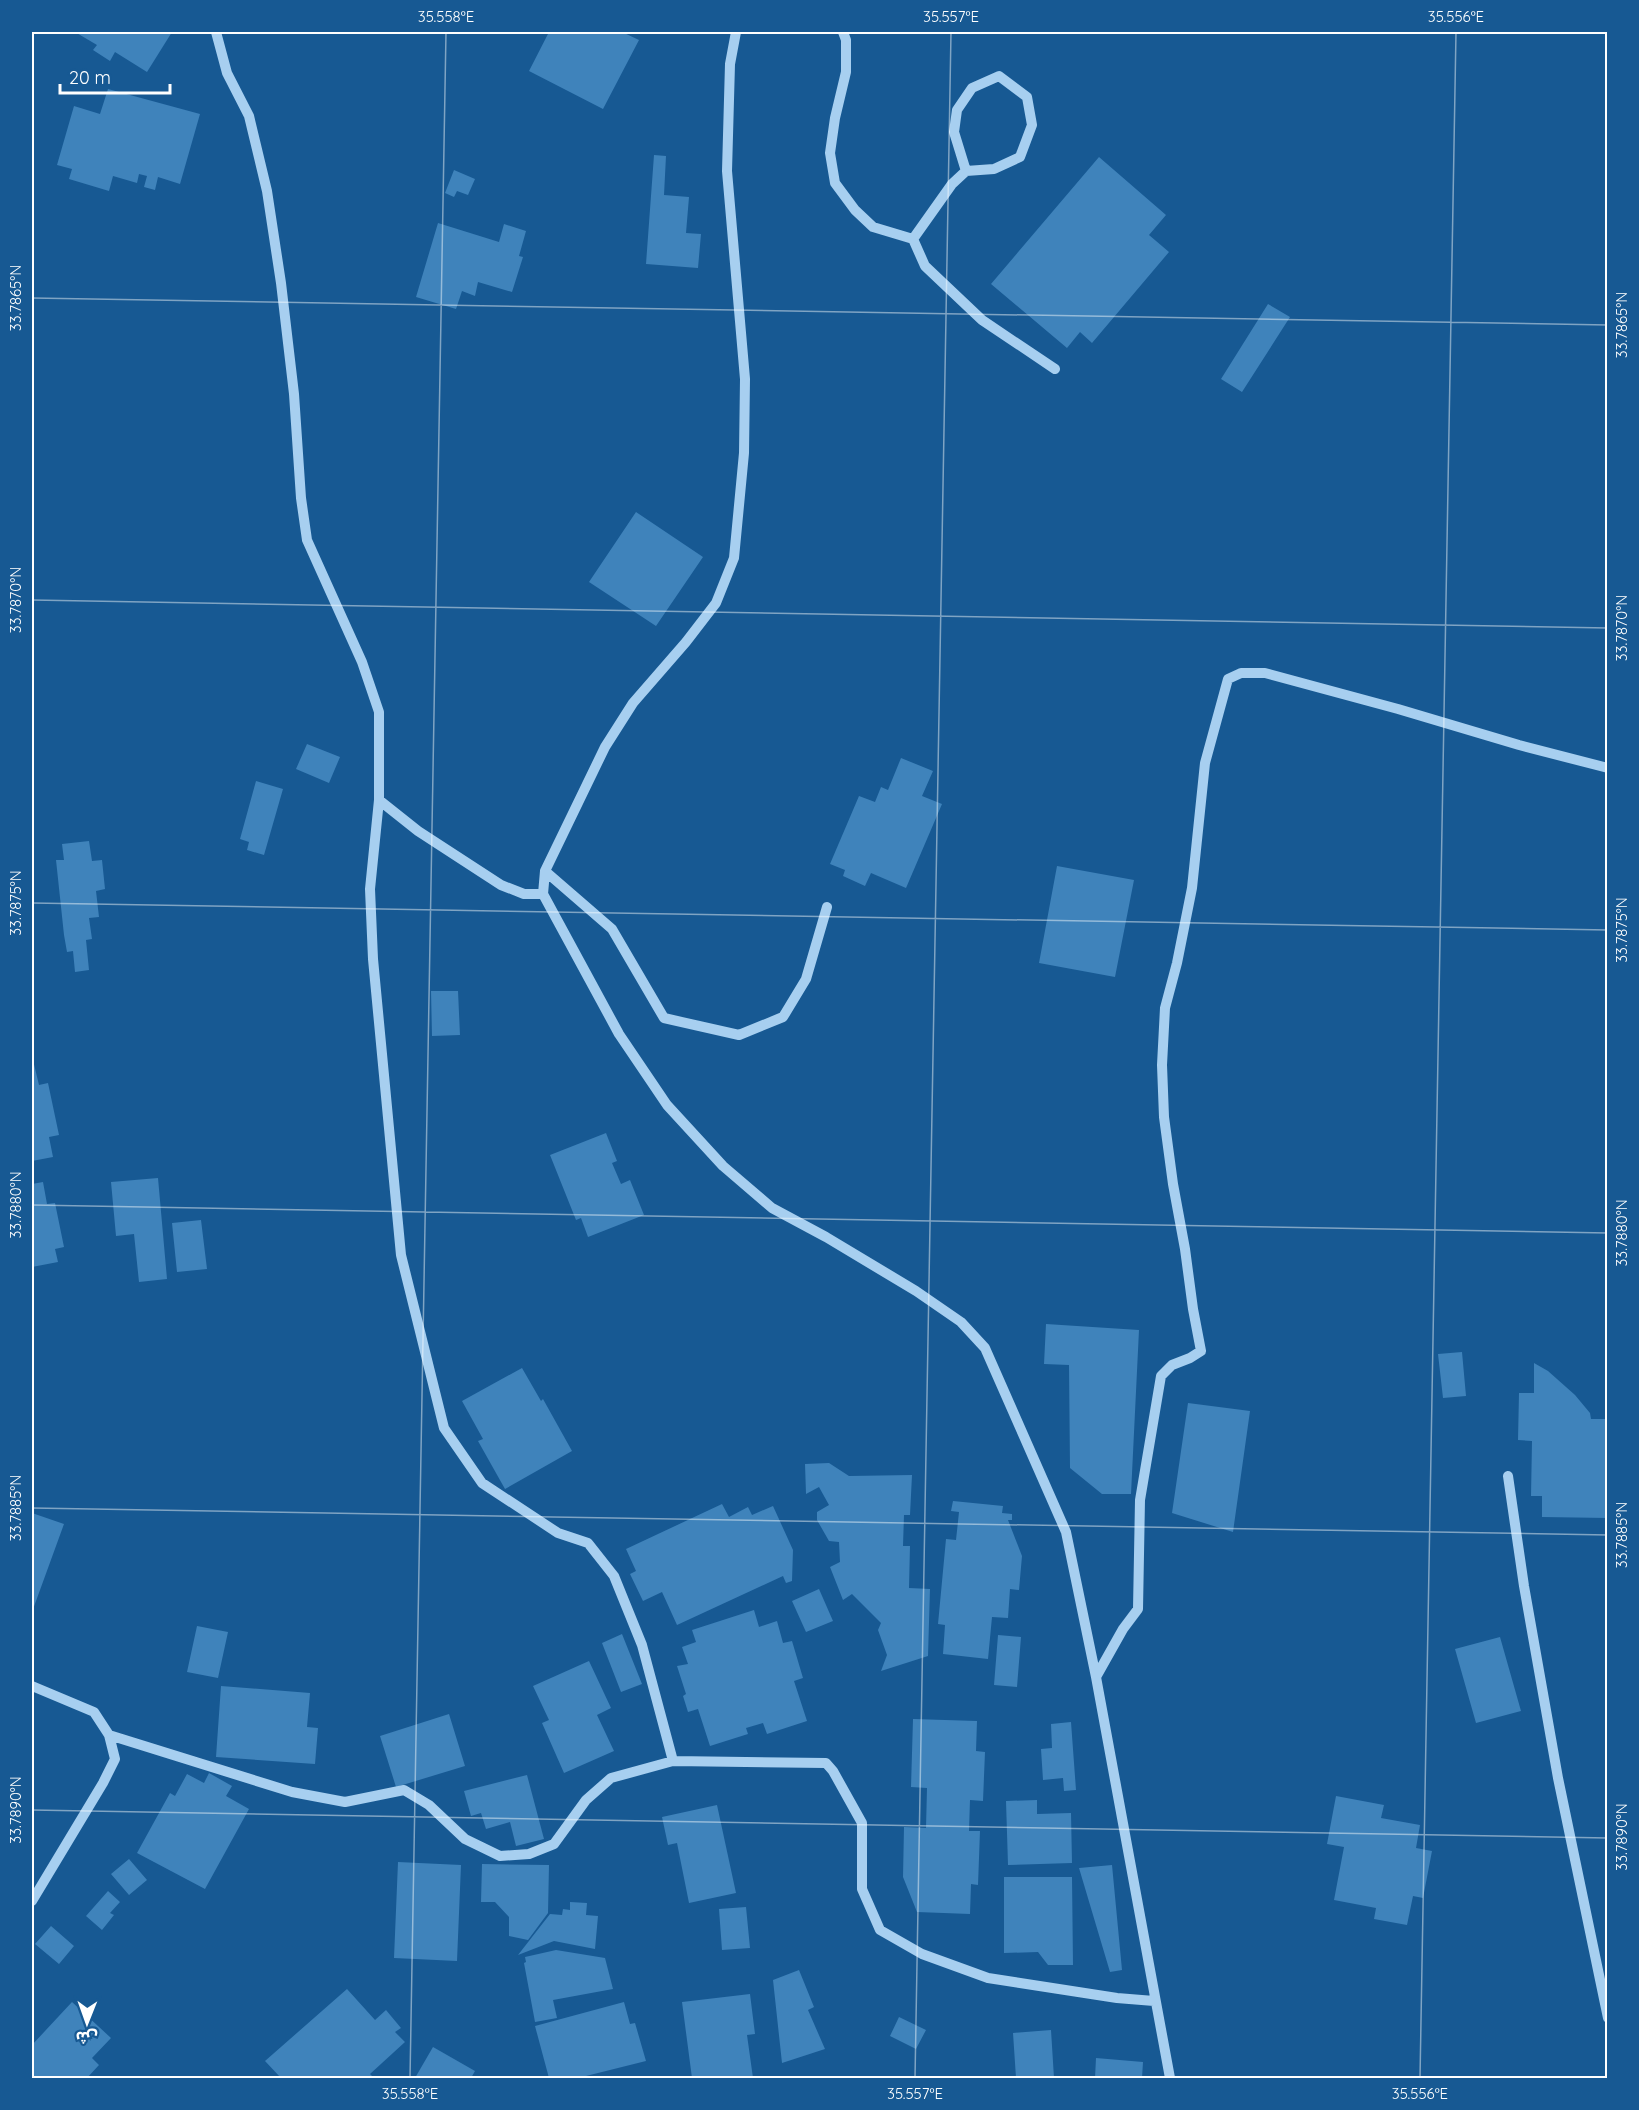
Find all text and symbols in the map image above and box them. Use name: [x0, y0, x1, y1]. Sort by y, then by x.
text: 35.558°E: [418, 7, 474, 26]
text: 35.557°E: [923, 7, 979, 26]
text: 35.556°E: [1428, 7, 1484, 26]
scale bar: [60, 57, 170, 95]
text: 20 m: [69, 66, 111, 89]
text: 33.7865°N: [6, 265, 25, 331]
text: 33.7865°N: [1612, 292, 1631, 358]
text: 33.7870°N: [6, 567, 25, 633]
text: 33.7870°N: [1612, 595, 1631, 661]
text: 33.7875°N: [6, 870, 25, 936]
text: 33.7875°N: [1612, 897, 1631, 963]
text: 33.7880°N: [6, 1171, 25, 1239]
text: 33.7880°N: [1612, 1199, 1631, 1267]
text: 33.7885°N: [6, 1475, 25, 1541]
text: 33.7885°N: [1612, 1502, 1631, 1568]
text: 33.7890°N: [6, 1776, 25, 1844]
text: 33.7890°N: [1612, 1803, 1631, 1871]
north arrow: [57, 1993, 117, 2053]
text: ش: [76, 2028, 98, 2048]
text: 35.558°E: [382, 2084, 438, 2103]
text: 35.557°E: [887, 2084, 943, 2103]
text: 35.556°E: [1392, 2084, 1448, 2103]

